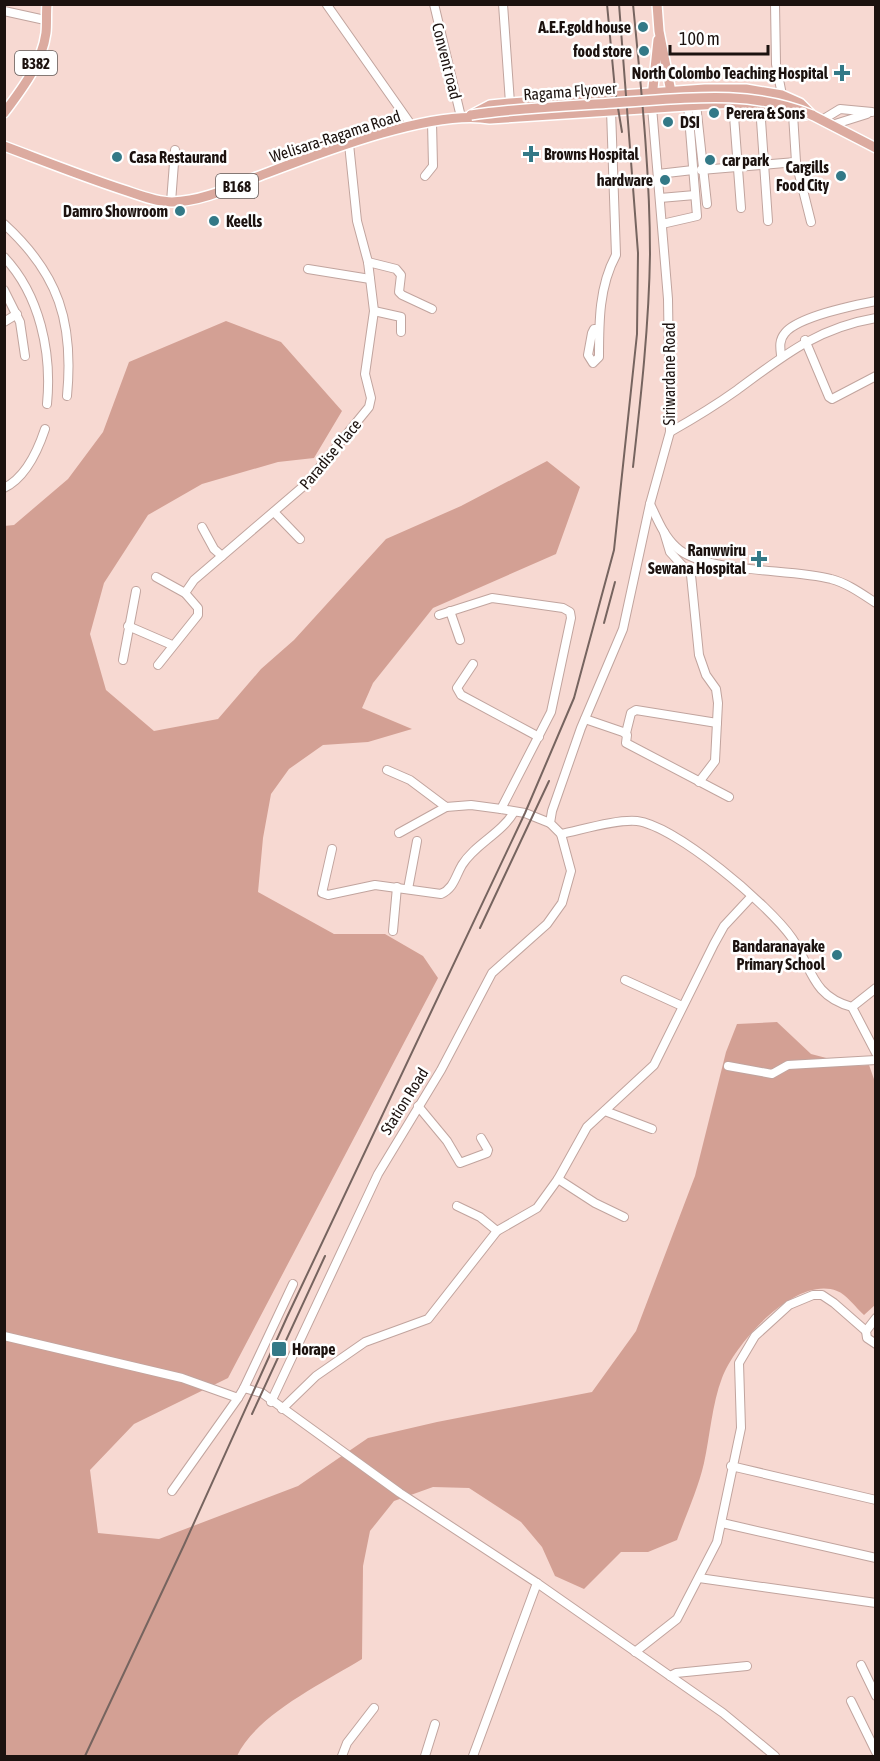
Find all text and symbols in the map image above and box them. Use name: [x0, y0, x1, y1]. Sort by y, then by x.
place label: A.E.F.gold house: [537, 18, 631, 36]
scale bar: [670, 18, 768, 56]
marker: A.E.F.gold house: [636, 20, 650, 34]
street label: Convent road: [429, 21, 465, 101]
text: 100 m: [679, 28, 720, 49]
place label: food store: [572, 42, 632, 60]
marker: food store: [637, 44, 651, 58]
road number: B382: [15, 51, 57, 75]
place label: North Colombo Teaching Hospital: [632, 64, 829, 82]
marker: North Colombo Teaching Hospital: [833, 64, 851, 82]
street label: Ragama Flyover: [523, 79, 618, 104]
place label: Perera & Sons: [726, 104, 805, 122]
street label: Welisara-Ragama Road: [267, 106, 403, 167]
marker: Perera & Sons: [707, 106, 721, 120]
place label: DSI: [680, 113, 700, 131]
marker: DSI: [661, 115, 675, 129]
marker: Browns Hospital: [522, 145, 540, 163]
place label: Browns Hospital: [544, 145, 640, 163]
place label: Casa Restaurand: [129, 148, 227, 166]
marker: Casa Restaurand: [110, 150, 124, 164]
place label: car park: [722, 151, 770, 169]
marker: car park: [703, 153, 717, 167]
place label: Cargills Food City: [776, 158, 829, 194]
marker: Cargills Food City: [834, 169, 848, 183]
place label: hardware: [597, 171, 653, 189]
marker: hardware: [658, 173, 672, 187]
road number: B168: [216, 174, 258, 198]
place label: Damro Showroom: [63, 202, 168, 220]
marker: Damro Showroom: [173, 204, 187, 218]
place label: Keells: [226, 212, 262, 230]
marker: Keells: [207, 214, 221, 228]
street label: Siriwardane Road: [660, 322, 678, 426]
street label: Paradise Place: [296, 415, 364, 493]
place label: Ranwwiru Sewana Hospital: [648, 541, 747, 577]
marker: Ranwwiru Sewana Hospital: [750, 550, 768, 568]
place label: Bandaranayake Primary School: [732, 937, 826, 973]
marker: Bandaranayake Primary School: [830, 948, 844, 962]
street label: Station Road: [376, 1064, 432, 1138]
marker: Horape: [270, 1340, 288, 1358]
place label: Horape: [292, 1340, 336, 1358]

